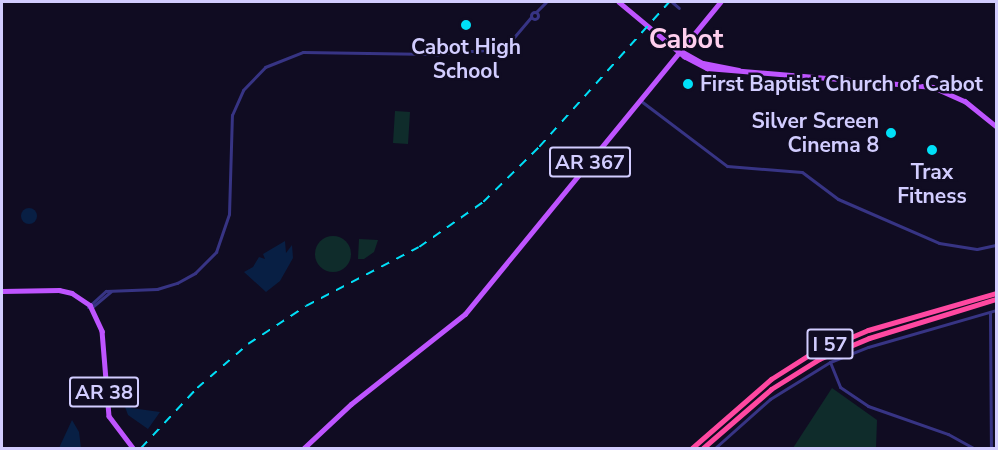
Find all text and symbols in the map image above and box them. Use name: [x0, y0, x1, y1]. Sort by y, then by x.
marker: Cabot High School: [459, 18, 473, 32]
district label: Cabot: [649, 24, 723, 56]
place label: Cabot High School: [411, 34, 521, 84]
place label: First Baptist Church of Cabot: [700, 71, 983, 97]
marker: First Baptist Church of Cabot: [681, 77, 695, 91]
place label: Silver Screen Cinema 8: [752, 108, 879, 158]
marker: Silver Screen Cinema 8: [884, 126, 898, 140]
marker: Trax Fitness: [925, 143, 939, 157]
road number: AR 367: [548, 145, 632, 179]
place label: Trax Fitness: [897, 159, 967, 209]
road number: I 57: [806, 327, 854, 361]
road number: AR 38: [68, 375, 140, 409]

